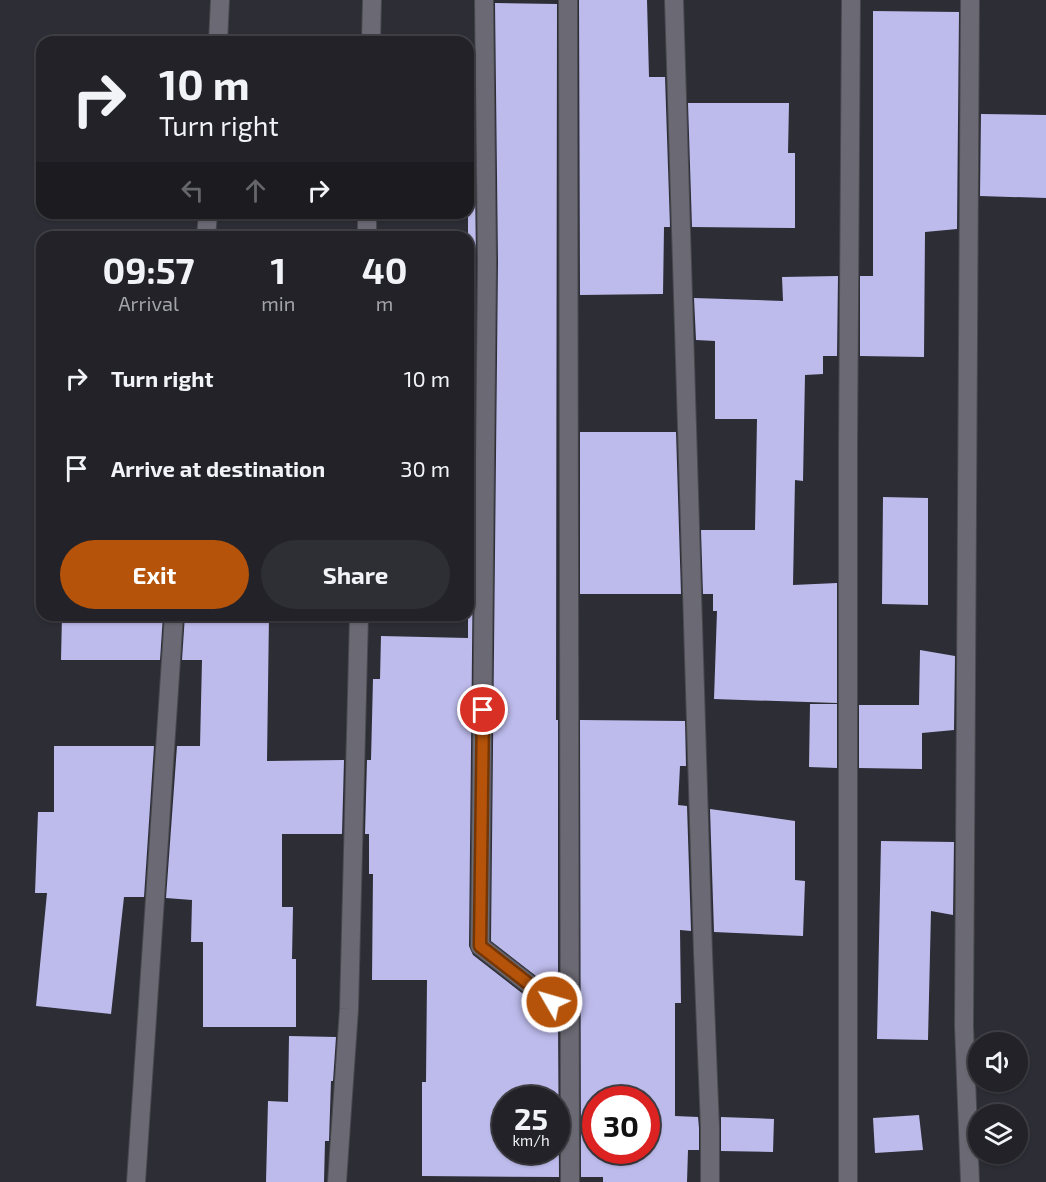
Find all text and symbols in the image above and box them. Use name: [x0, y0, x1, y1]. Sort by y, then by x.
text: 10 m: [159, 58, 250, 108]
icon: right: [60, 60, 138, 138]
text: Turn right: [159, 109, 279, 141]
icon: left: [176, 174, 209, 207]
icon: ahead: [239, 174, 272, 207]
icon: right: [302, 174, 335, 207]
text: 09:57: [103, 248, 195, 291]
text: 1: [270, 248, 286, 291]
text: 40: [362, 248, 407, 291]
text: Arrival: [118, 291, 179, 315]
text: min: [261, 291, 295, 315]
text: m: [376, 291, 393, 315]
icon: right: [60, 362, 93, 395]
text: Turn right: [111, 365, 213, 391]
text: 10 m: [404, 365, 450, 391]
icon: arrive: [60, 452, 93, 485]
text: Arrive at destination: [111, 455, 325, 481]
text: 30 m: [400, 455, 450, 481]
button: Exit: [60, 540, 249, 609]
button: Share: [261, 540, 450, 609]
pin: [457, 684, 508, 735]
icon: arrive: [466, 693, 499, 726]
position arrow: [520, 970, 584, 1034]
map controls: [968, 1032, 1028, 1164]
button: sound: [968, 1032, 1028, 1092]
speed limit sign: 30: [582, 1086, 660, 1164]
text: 25: [514, 1100, 548, 1136]
button: layers: [968, 1104, 1028, 1164]
text: km/h: [512, 1131, 550, 1149]

